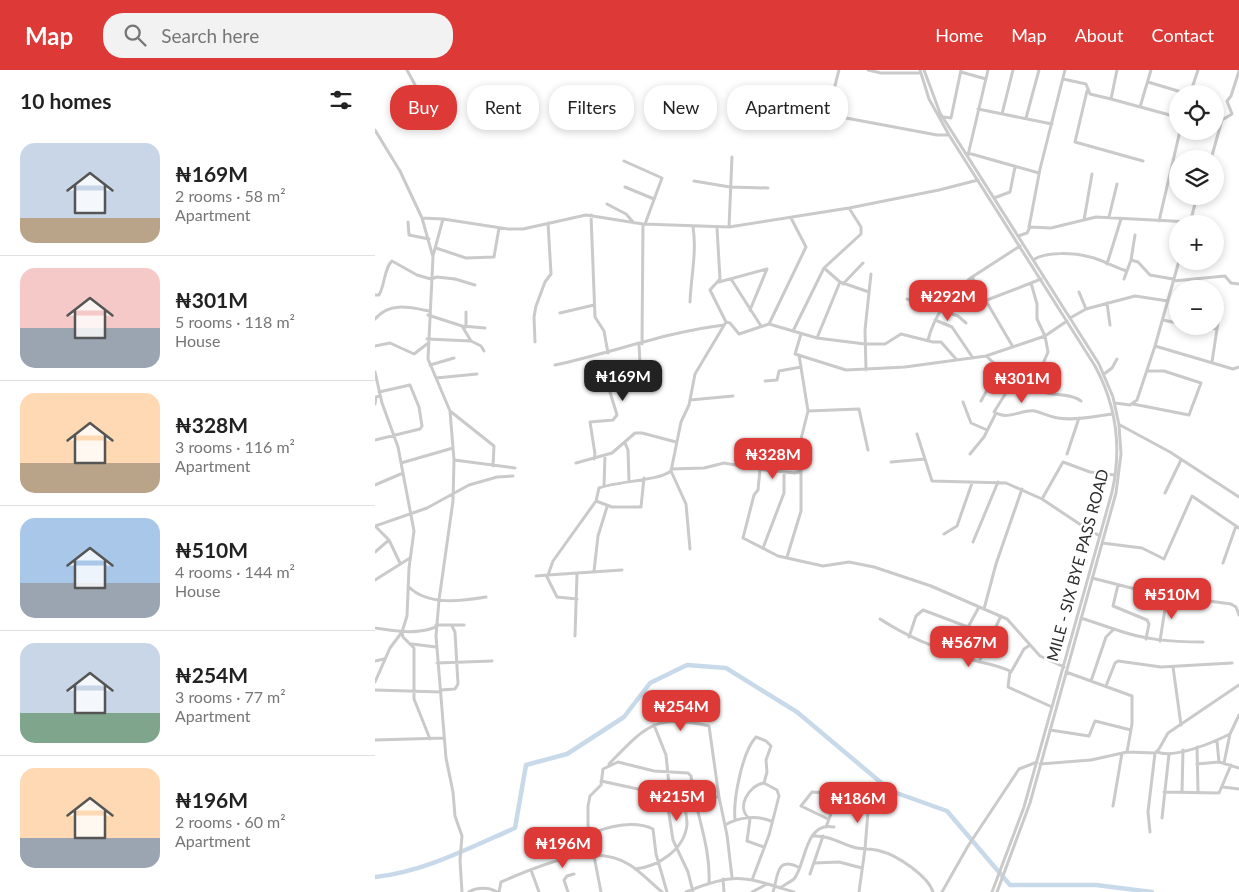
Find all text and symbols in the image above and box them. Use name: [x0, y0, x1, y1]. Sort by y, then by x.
search box: [103, 13, 453, 58]
text: Map: [25, 21, 73, 50]
icon: search: [121, 21, 149, 49]
text: Search here: [161, 24, 259, 47]
text: Home: [935, 24, 983, 46]
text: Map: [1011, 24, 1047, 46]
text: About: [1075, 24, 1124, 46]
text: Contact: [1152, 24, 1214, 46]
chip: Buy: [390, 85, 457, 130]
chip: Rent: [467, 85, 539, 130]
chip: Filters: [549, 85, 634, 130]
chip: New: [644, 85, 717, 130]
chip: Apartment: [727, 85, 848, 130]
map controls: [1169, 85, 1224, 335]
button: locate: [1169, 85, 1224, 140]
icon: filters: [327, 86, 355, 114]
text: 10 homes: [20, 88, 111, 113]
button: layers: [1169, 150, 1224, 205]
text: ₦169M: [175, 161, 248, 186]
icon: home: [60, 163, 120, 223]
text: 2 rooms · 58 m²: [175, 186, 286, 205]
text: Apartment: [175, 205, 250, 224]
button: +: [1169, 215, 1224, 270]
pin: ₦292M: [913, 280, 983, 322]
button: −: [1169, 280, 1224, 335]
text: ₦292M: [920, 286, 976, 305]
text: ₦301M: [175, 287, 248, 312]
icon: home: [60, 288, 120, 348]
text: 5 rooms · 118 m²: [175, 312, 295, 331]
text: House: [175, 331, 220, 350]
pin: ₦169M: [588, 360, 658, 402]
pin: ₦301M: [987, 362, 1057, 404]
text: ₦169M: [595, 366, 651, 385]
text: ₦301M: [994, 368, 1050, 387]
text: ₦328M: [175, 412, 248, 437]
icon: home: [60, 413, 120, 473]
text: 3 rooms · 116 m²: [175, 437, 295, 456]
pin: ₦328M: [738, 438, 808, 480]
text: ₦328M: [745, 444, 801, 463]
text: Apartment: [175, 456, 250, 475]
street label: MILE - SIX BYE PASS ROAD: [1042, 467, 1112, 663]
text: ₦510M: [175, 537, 248, 562]
icon: home: [60, 538, 120, 598]
text: 4 rooms · 144 m²: [175, 562, 295, 581]
pin: ₦510M: [1137, 578, 1207, 620]
text: House: [175, 581, 220, 600]
text: ₦510M: [1144, 584, 1200, 603]
pin: ₦567M: [934, 626, 1004, 668]
text: ₦567M: [941, 632, 997, 651]
text: ₦254M: [175, 662, 248, 687]
icon: home: [60, 663, 120, 723]
text: 3 rooms · 77 m²: [175, 687, 286, 706]
pin: ₦254M: [646, 690, 716, 732]
text: ₦254M: [653, 696, 709, 715]
text: Apartment: [175, 706, 250, 725]
pin: ₦215M: [642, 780, 712, 822]
pin: ₦186M: [823, 782, 893, 824]
text: ₦215M: [649, 786, 705, 805]
text: ₦196M: [175, 787, 248, 812]
icon: home: [60, 788, 120, 848]
text: ₦186M: [830, 788, 886, 807]
text: 2 rooms · 60 m²: [175, 812, 286, 831]
pin: ₦196M: [528, 826, 598, 869]
text: Apartment: [175, 831, 250, 850]
text: ₦196M: [535, 833, 591, 852]

